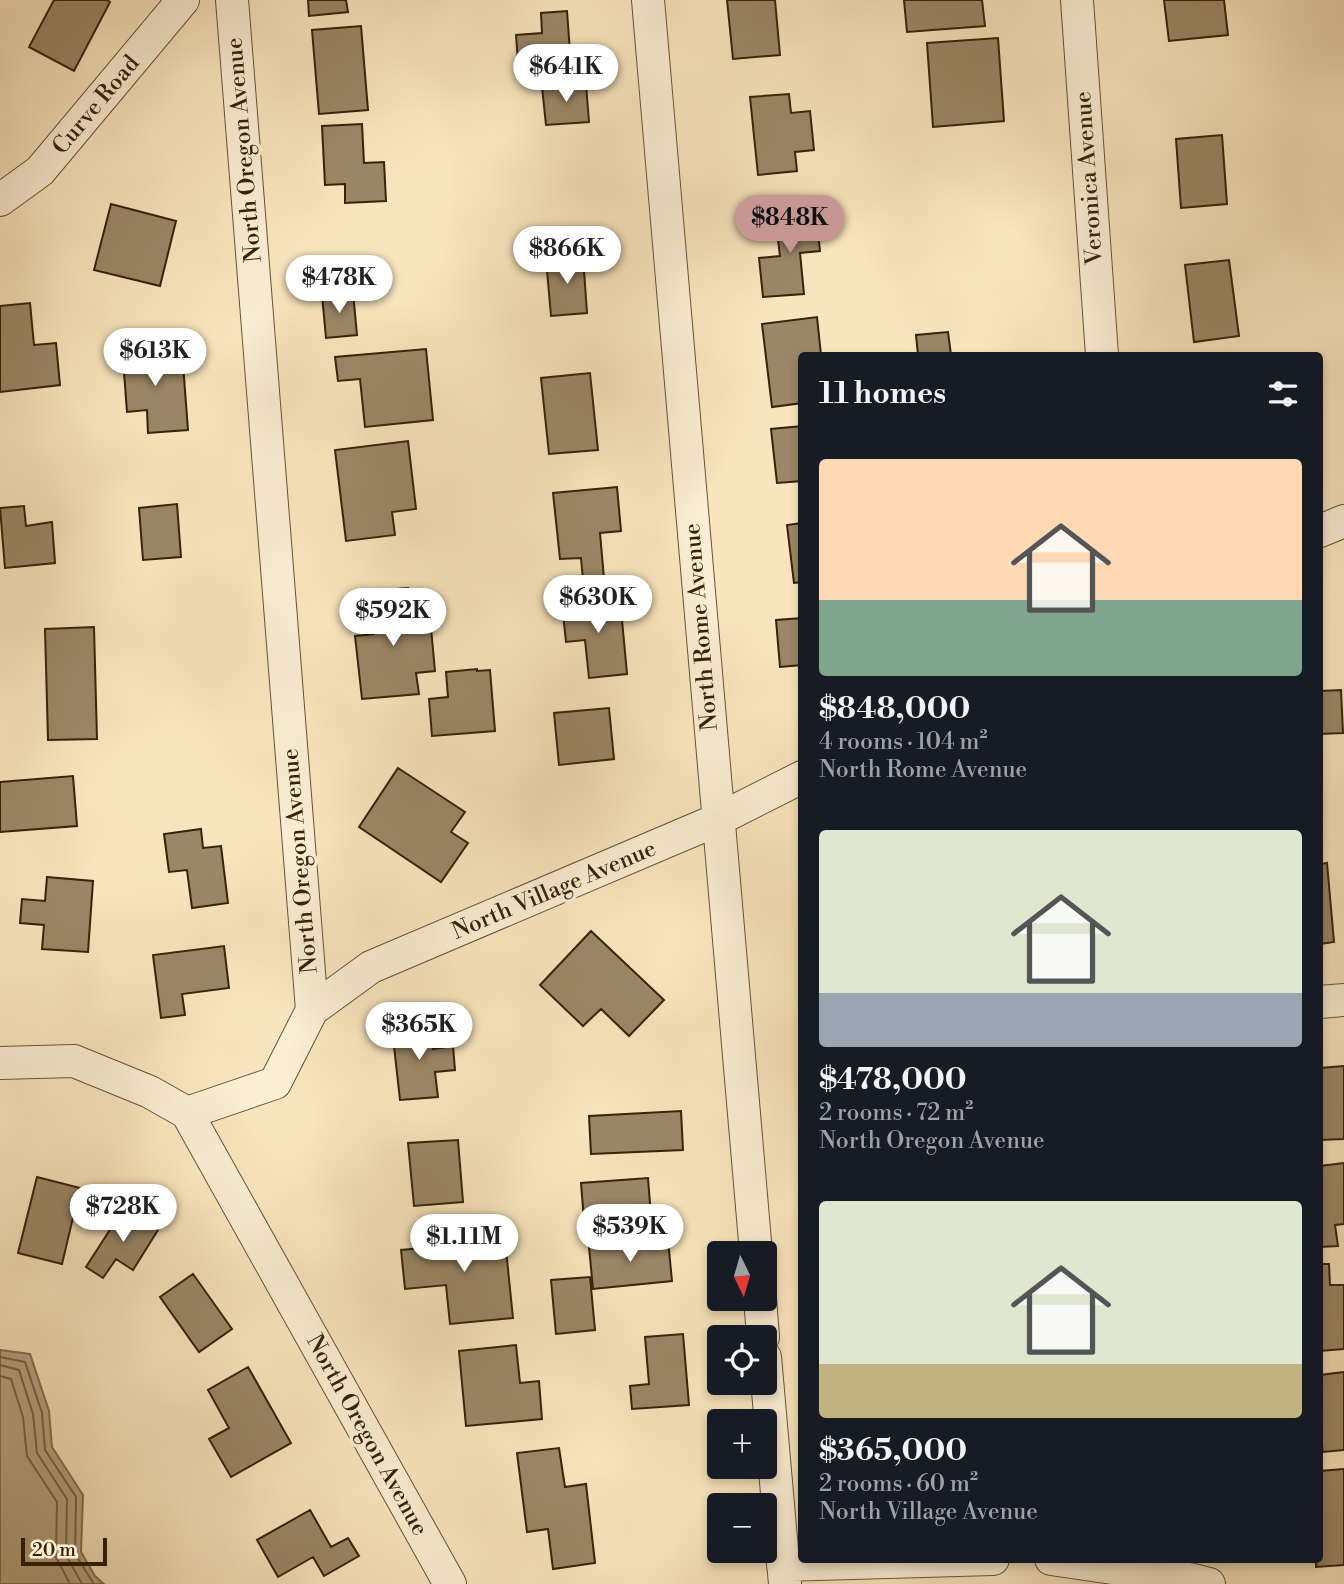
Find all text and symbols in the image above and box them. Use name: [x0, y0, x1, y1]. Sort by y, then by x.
street label: North Oregon Avenue: [220, 36, 268, 264]
pin: $641K: [517, 44, 615, 104]
street label: Curve Road: [47, 50, 145, 160]
text: $641K: [529, 53, 603, 81]
street label: Veronica Avenue: [1069, 90, 1109, 267]
pin: $848K: [741, 196, 839, 255]
text: $848K: [751, 204, 829, 232]
pin: $866K: [518, 226, 616, 286]
text: $866K: [529, 235, 605, 263]
pin: $478K: [290, 256, 388, 315]
text: $478K: [302, 264, 376, 292]
pin: $613K: [106, 328, 204, 388]
text: $613K: [119, 337, 191, 365]
text: 11 homes: [819, 375, 946, 413]
icon: filters: [1264, 375, 1302, 413]
icon: home: [998, 505, 1124, 631]
street label: North Rome Avenue: [678, 522, 724, 732]
pin: $630K: [549, 576, 647, 635]
text: $630K: [559, 584, 637, 612]
pin: $592K: [344, 588, 442, 648]
text: $592K: [355, 597, 431, 625]
text: $848,000: [819, 690, 970, 728]
text: 4 rooms · 104 m²: [819, 728, 988, 756]
street label: North Oregon Avenue: [276, 747, 324, 975]
text: North Rome Avenue: [819, 756, 1027, 784]
street label: North Village Avenue: [448, 834, 660, 946]
icon: home: [998, 876, 1124, 1002]
pin: $365K: [370, 1002, 468, 1062]
text: $365K: [382, 1011, 456, 1039]
text: $478,000: [819, 1061, 967, 1099]
text: 2 rooms · 72 m²: [819, 1099, 973, 1127]
text: North Oregon Avenue: [819, 1127, 1045, 1155]
pin: $728K: [74, 1184, 172, 1244]
text: $728K: [86, 1193, 160, 1221]
pin: $539K: [581, 1204, 679, 1264]
text: $539K: [593, 1213, 667, 1241]
pin: $1.11M: [407, 1214, 521, 1274]
text: $1.11M: [426, 1223, 502, 1251]
north arrow: [707, 1241, 777, 1311]
map controls: [707, 1241, 777, 1563]
icon: home: [998, 1247, 1124, 1373]
button: locate: [707, 1325, 777, 1395]
street label: North Oregon Avenue: [300, 1330, 434, 1540]
button: +: [707, 1409, 777, 1479]
text: $365,000: [819, 1432, 967, 1470]
text: 2 rooms · 60 m²: [819, 1470, 978, 1498]
button: −: [707, 1493, 777, 1563]
text: North Village Avenue: [819, 1498, 1038, 1526]
scale bar: [21, 1535, 107, 1567]
text: 20 m: [32, 1538, 76, 1562]

